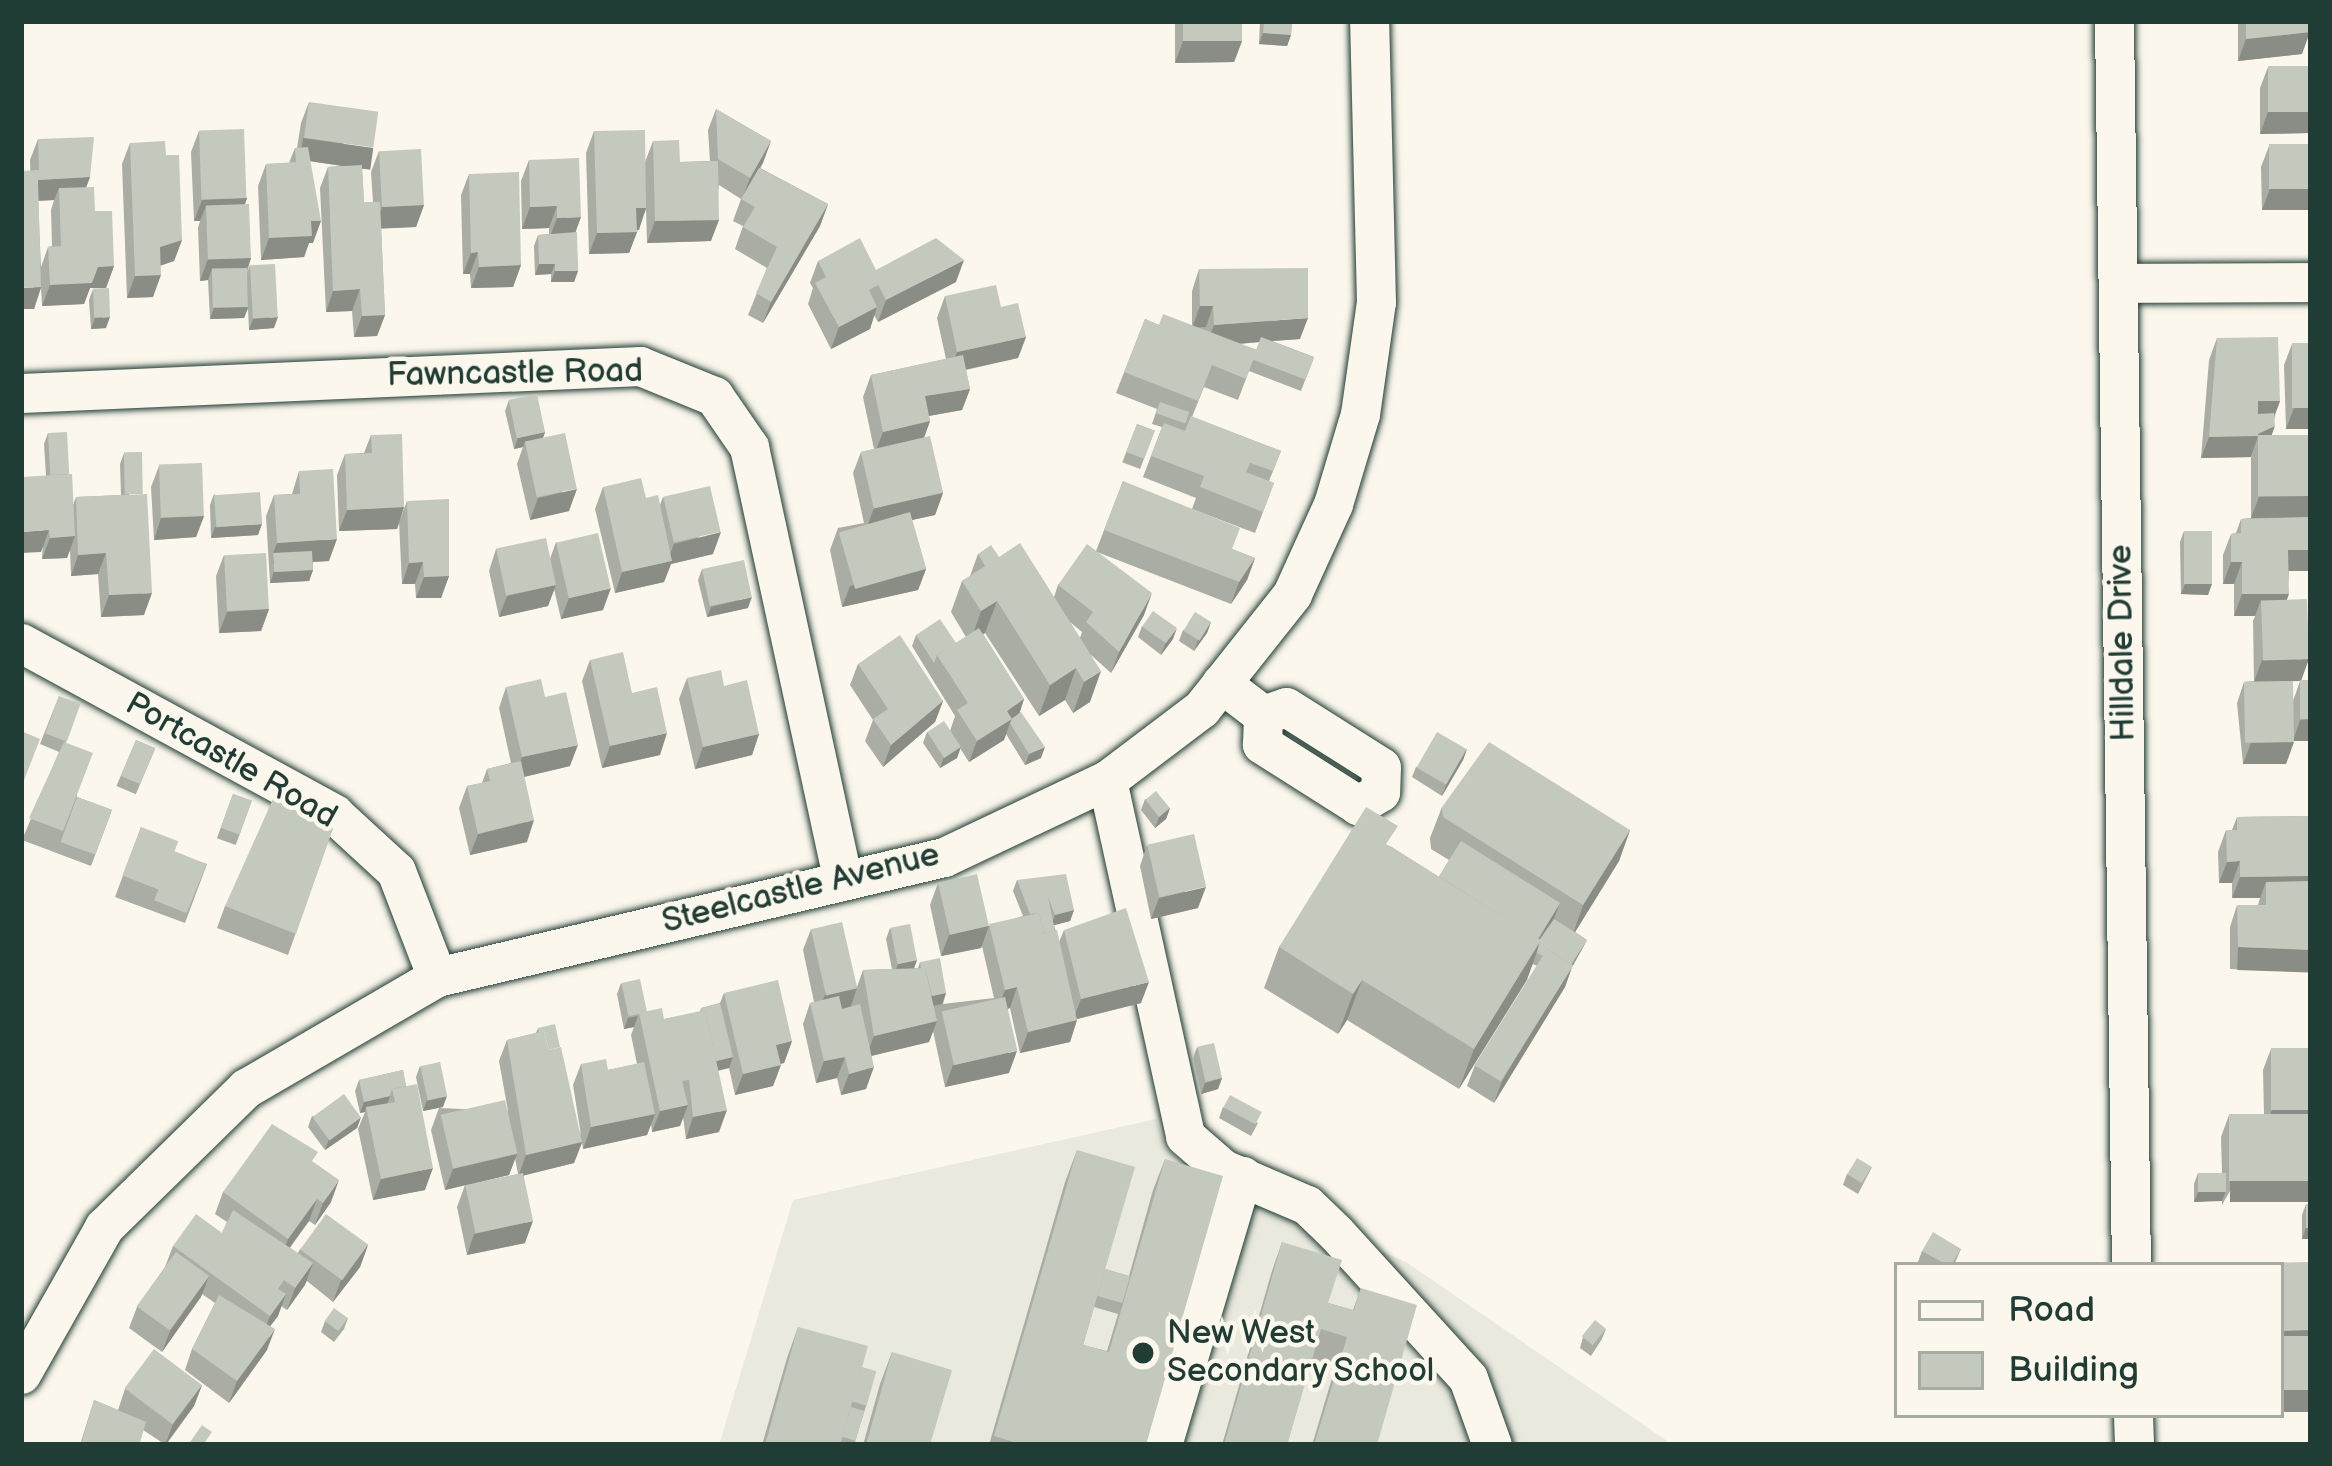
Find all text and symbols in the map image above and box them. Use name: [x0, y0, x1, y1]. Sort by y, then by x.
street label: Fawncastle Road: [387, 352, 643, 396]
street label: Hilldale Drive: [2101, 544, 2145, 742]
street label: Portcastle Road: [118, 684, 344, 838]
street label: Steelcastle Avenue: [658, 835, 944, 943]
legend: [1894, 1262, 2284, 1418]
text: Road: [2008, 1289, 2095, 1332]
place label: New West Secondary School: [1167, 1314, 1437, 1392]
marker: New West Secondary School: [1130, 1340, 1156, 1366]
text: Building: [2008, 1349, 2139, 1392]

